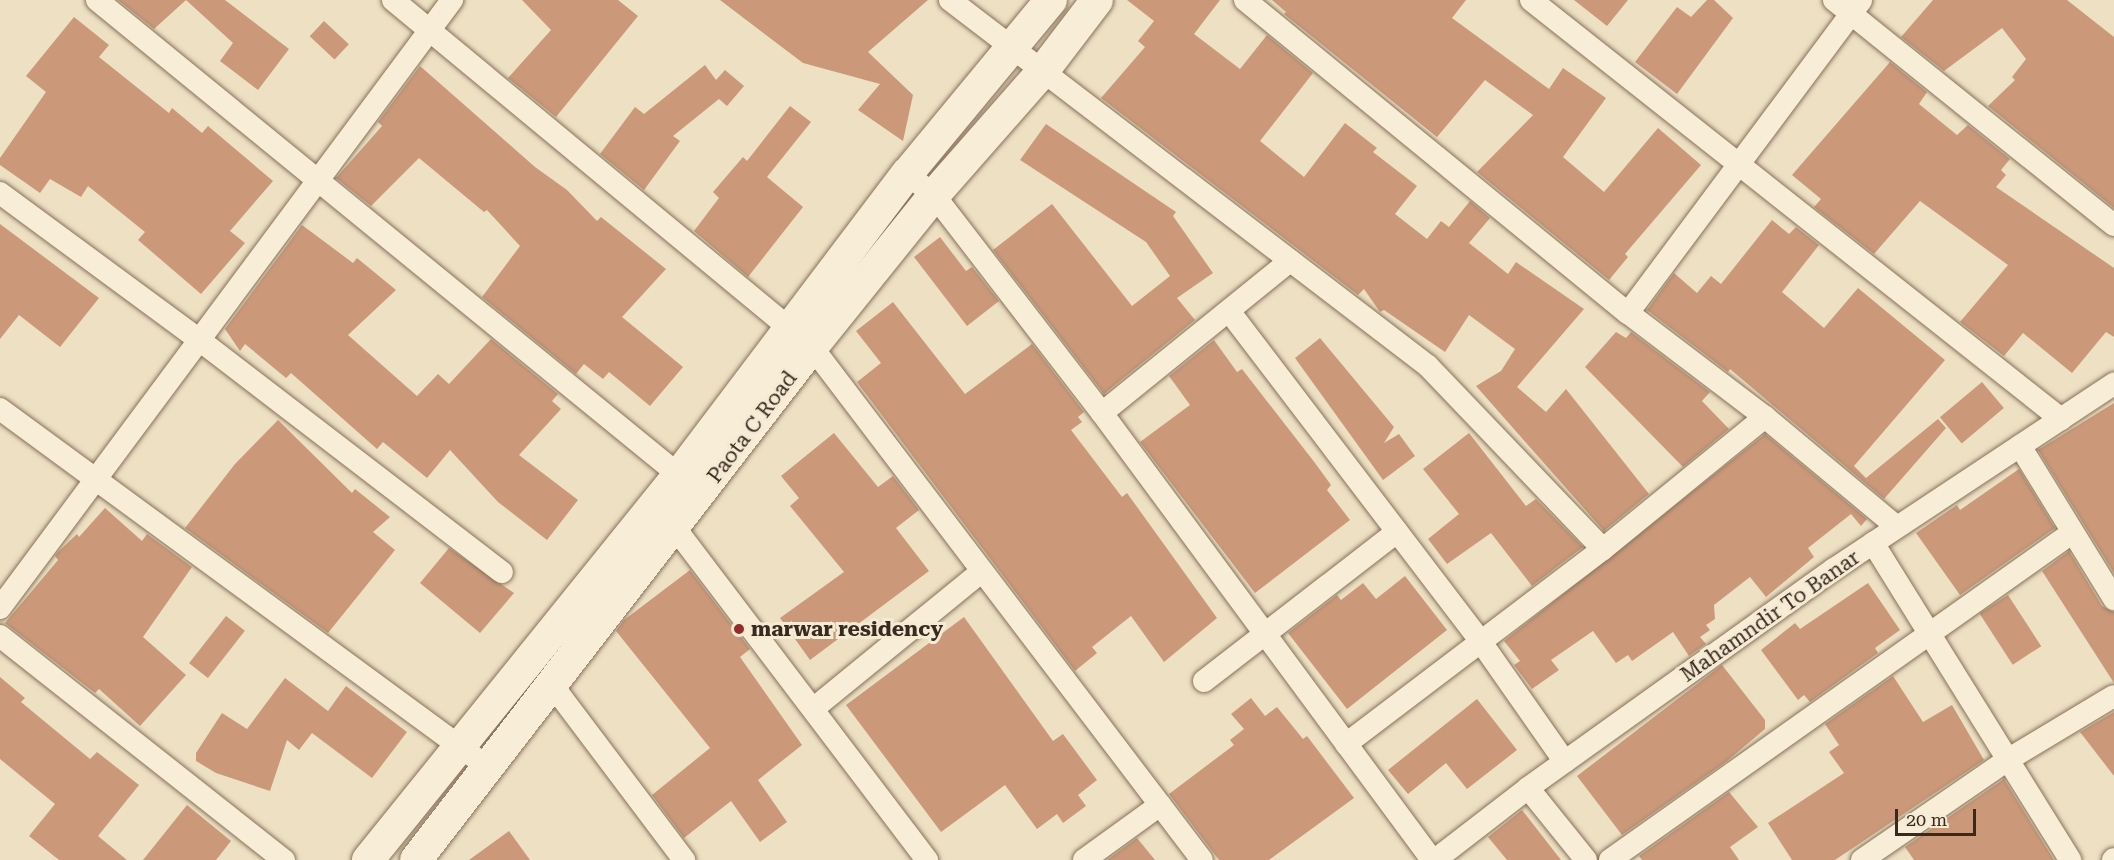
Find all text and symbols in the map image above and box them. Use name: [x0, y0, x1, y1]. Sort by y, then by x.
street label: Paota C Road: [702, 366, 802, 488]
street label: Mahamndir To Banar: [1676, 545, 1864, 687]
place label: marwar residency: [751, 616, 943, 642]
marker: marwar residency: [732, 622, 746, 636]
scale bar: [1898, 797, 1979, 835]
text: 20 m: [1906, 809, 1947, 830]

